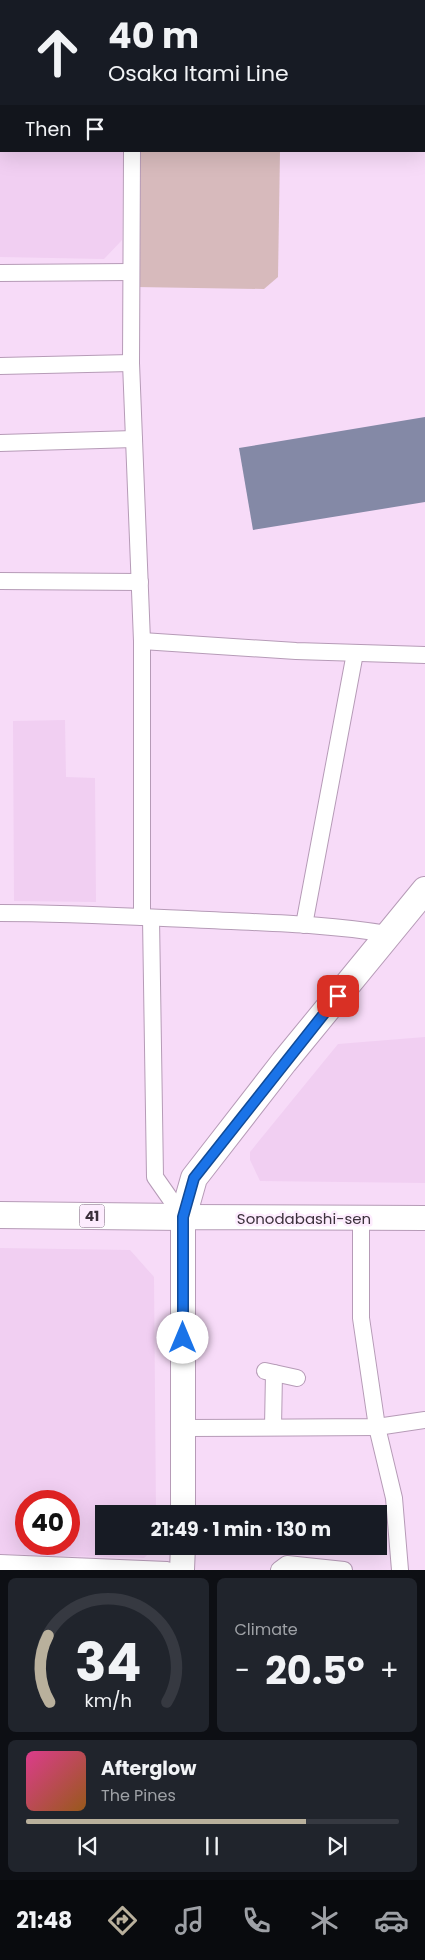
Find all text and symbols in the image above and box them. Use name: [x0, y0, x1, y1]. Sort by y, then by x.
text: 40 m: [108, 11, 199, 60]
icon: ahead: [25, 20, 90, 85]
text: Osaka Itami Line: [108, 58, 289, 89]
icon: arrive: [81, 115, 109, 143]
text: Then: [25, 116, 71, 143]
pin: [317, 975, 359, 1017]
icon: arrive: [324, 982, 352, 1010]
road number: 41: [80, 1204, 104, 1228]
street label: Sonodabashi-sen: [237, 1208, 371, 1229]
position arrow: [156, 1311, 208, 1363]
speed limit sign: 40: [15, 1490, 80, 1555]
text: 21:49 · 1 min · 130 m: [151, 1516, 331, 1543]
text: Climate: [235, 1618, 298, 1641]
text: 34: [75, 1626, 142, 1699]
text: 20.5°: [265, 1644, 365, 1697]
text: −: [235, 1651, 250, 1690]
text: +: [380, 1651, 399, 1690]
text: km/h: [84, 1688, 132, 1713]
text: Afterglow: [101, 1755, 196, 1782]
text: The Pines: [101, 1784, 176, 1807]
icon: previous: [74, 1832, 102, 1860]
icon: pause: [198, 1832, 226, 1860]
icon: next: [323, 1832, 351, 1860]
icon: directions: [105, 1903, 140, 1938]
icon: music: [172, 1903, 207, 1938]
icon: phone: [239, 1903, 274, 1938]
icon: climate: [307, 1903, 342, 1938]
icon: car: [374, 1903, 409, 1938]
text: 21:48: [16, 1905, 72, 1936]

